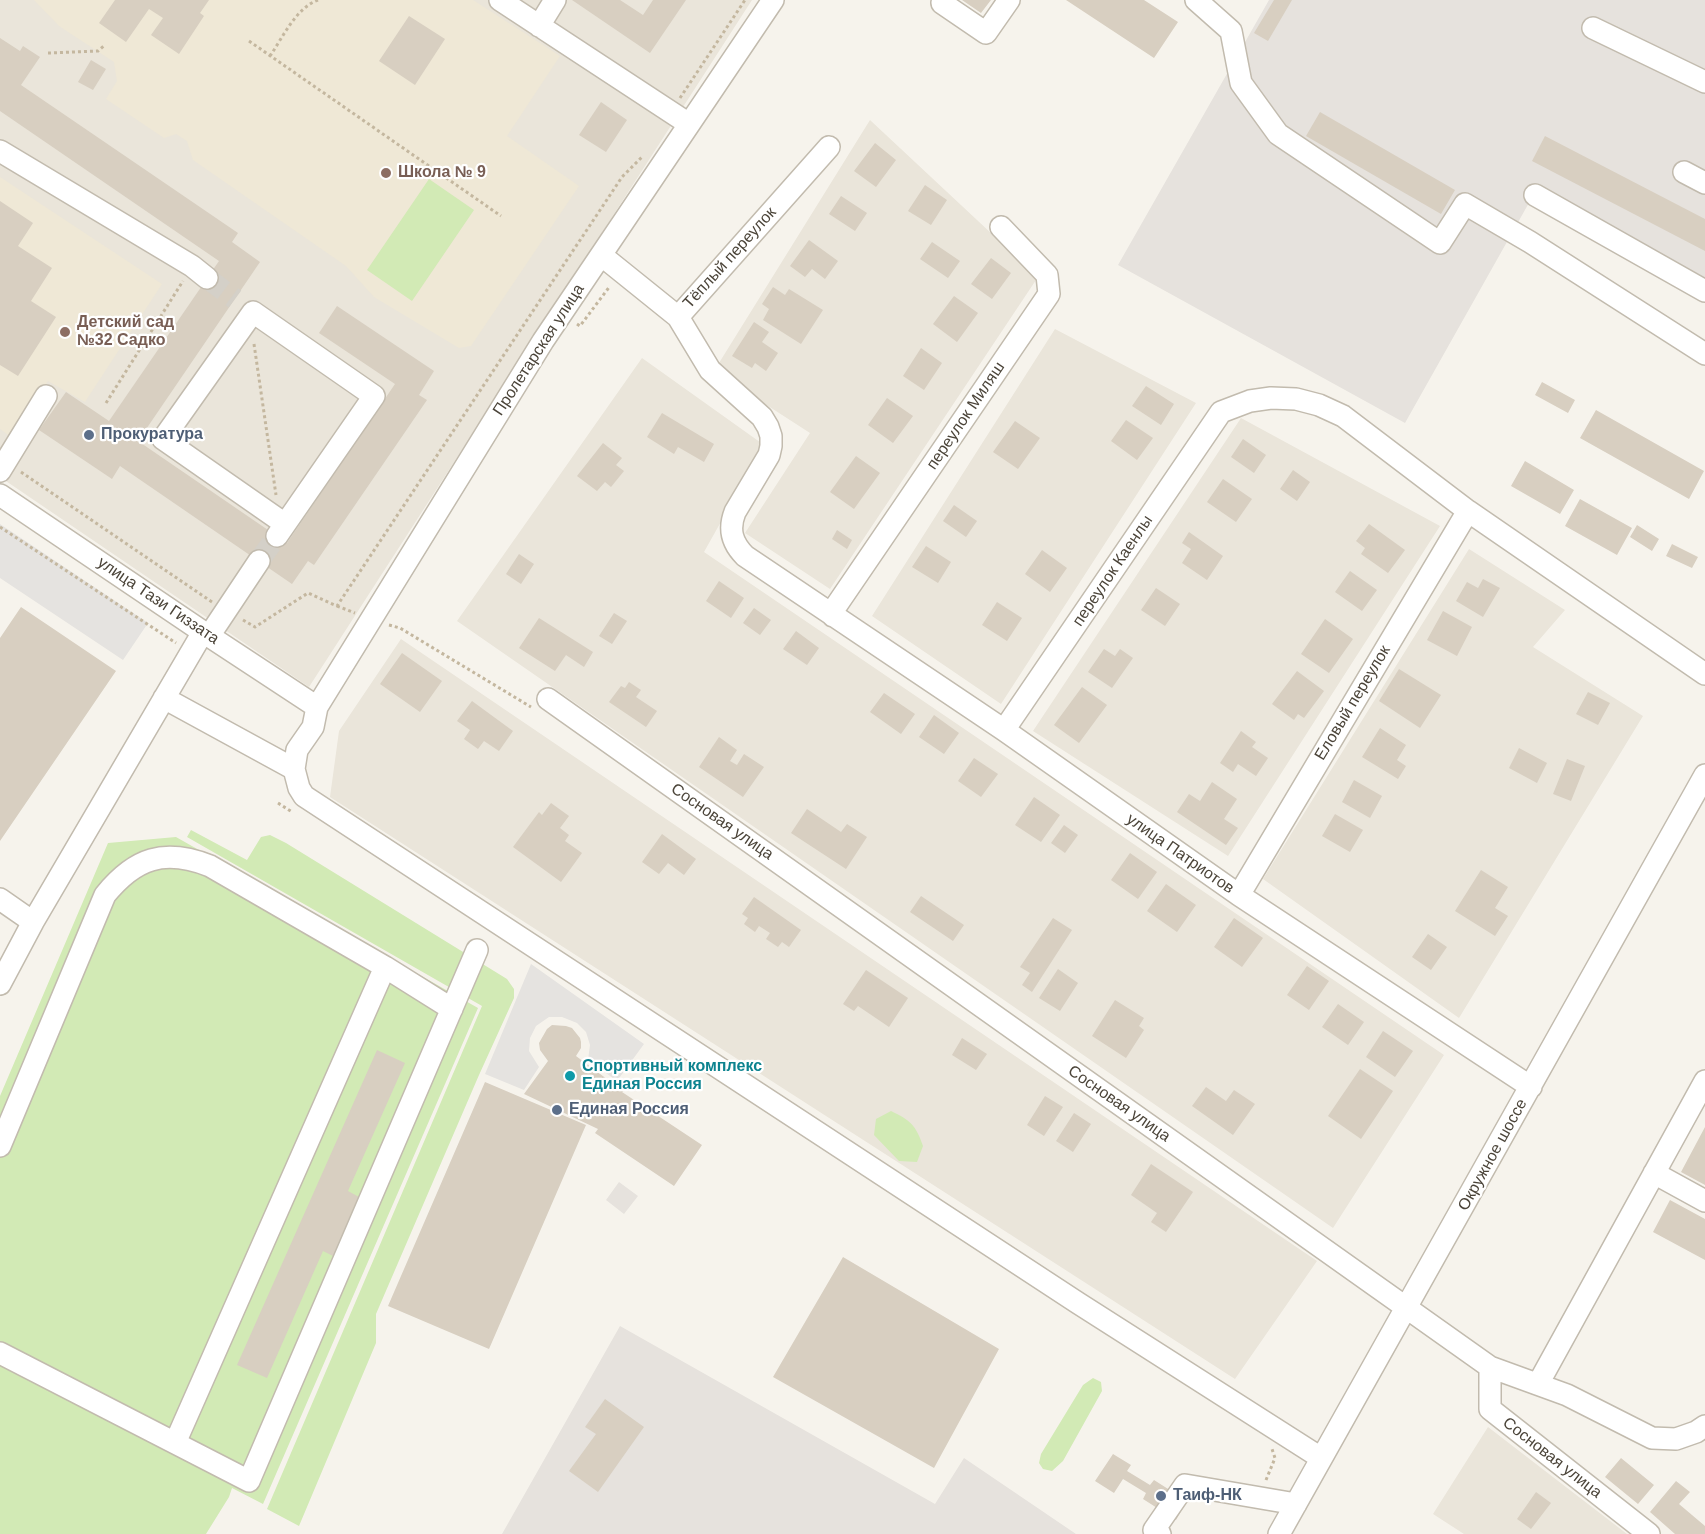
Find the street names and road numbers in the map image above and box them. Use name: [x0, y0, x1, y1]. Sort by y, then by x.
street label: Тёплый переулок: [679, 203, 781, 313]
street label: Пролетарская улица: [489, 281, 589, 419]
street label: переулок Миляш: [923, 358, 1009, 474]
street label: переулок Каенлы: [1069, 512, 1157, 630]
street label: улица Тази Гиззата: [93, 553, 223, 649]
street label: Еловый переулок: [1311, 642, 1395, 764]
street label: Сосновая улица: [667, 780, 777, 864]
street label: улица Патриотов: [1123, 810, 1237, 898]
street label: Сосновая улица: [1064, 1062, 1174, 1146]
street label: Окружное шоссе: [1454, 1096, 1532, 1214]
street label: Сосновая улица: [1499, 1413, 1605, 1503]

